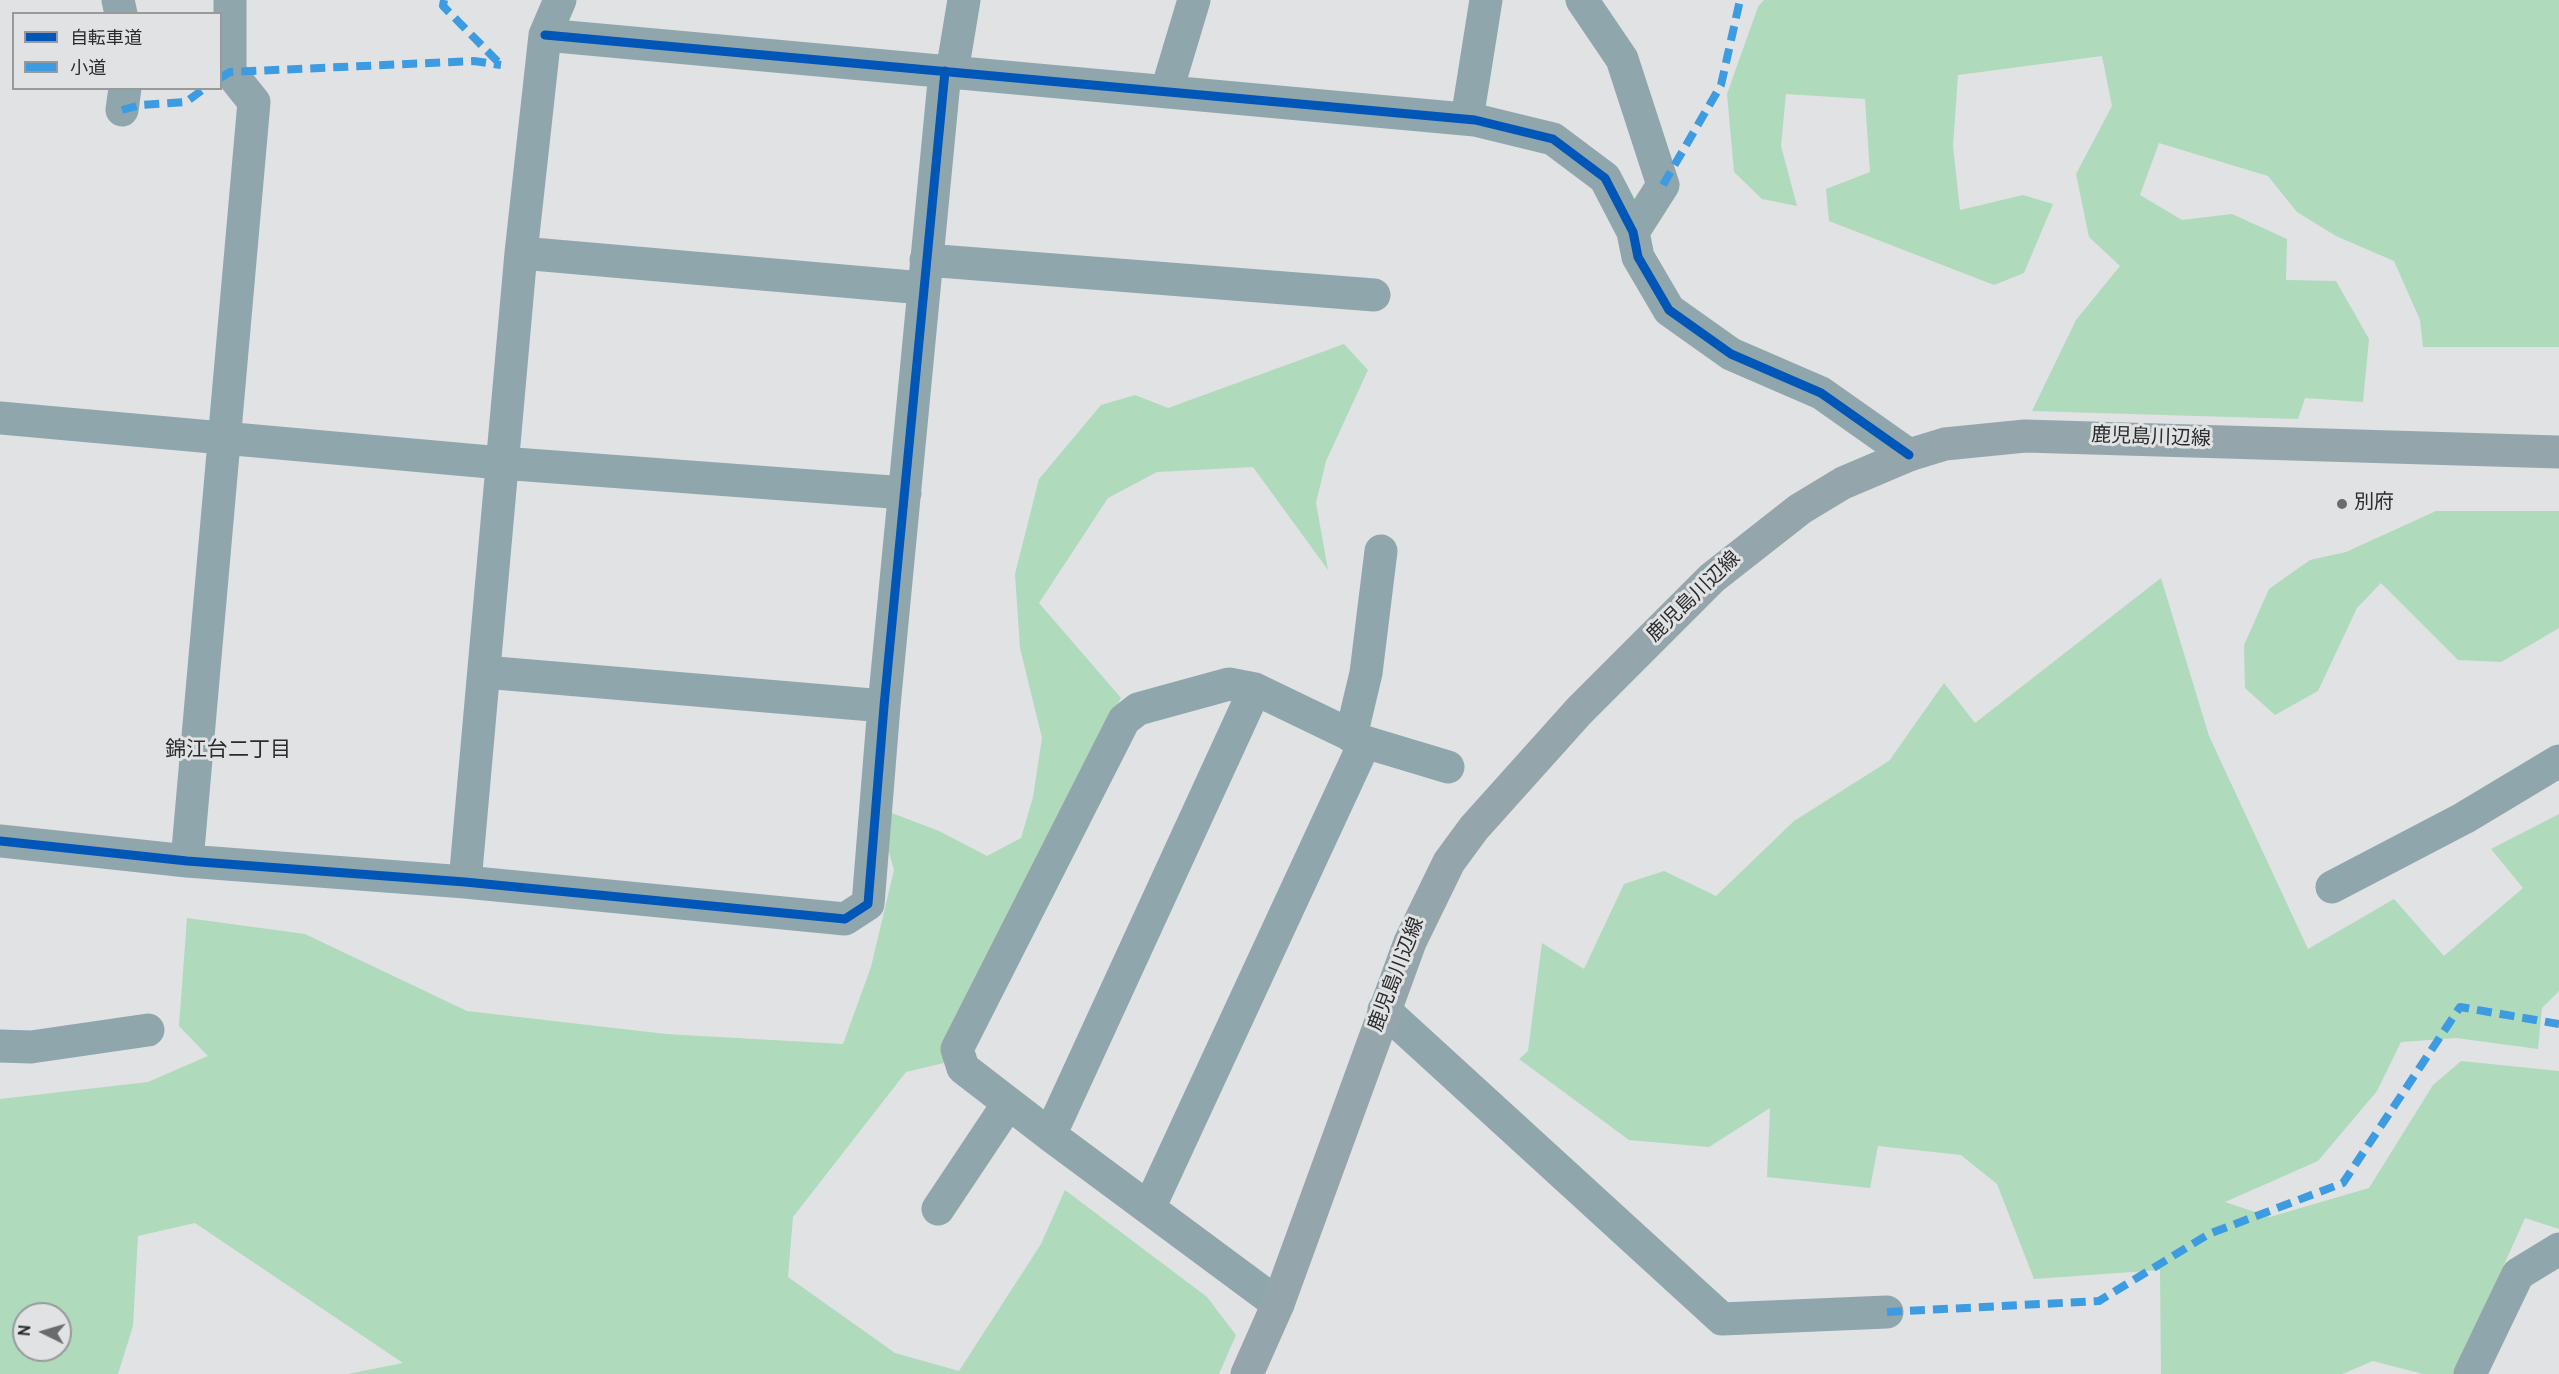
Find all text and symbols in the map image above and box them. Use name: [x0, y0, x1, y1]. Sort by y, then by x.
legend: [12, 12, 222, 90]
text: 自転車道: [70, 28, 142, 51]
text: 小道: [70, 58, 106, 81]
street label: 鹿児島川辺線: [2091, 425, 2211, 453]
place label: 別府: [2354, 492, 2394, 516]
marker: 別府: [2335, 497, 2349, 511]
street label: 鹿児島川辺線: [1644, 548, 1746, 648]
district label: 錦江台二丁目: [165, 739, 291, 765]
street label: 鹿児島川辺線: [1365, 915, 1431, 1035]
north arrow: [12, 1302, 72, 1362]
text: N: [16, 1324, 37, 1337]

